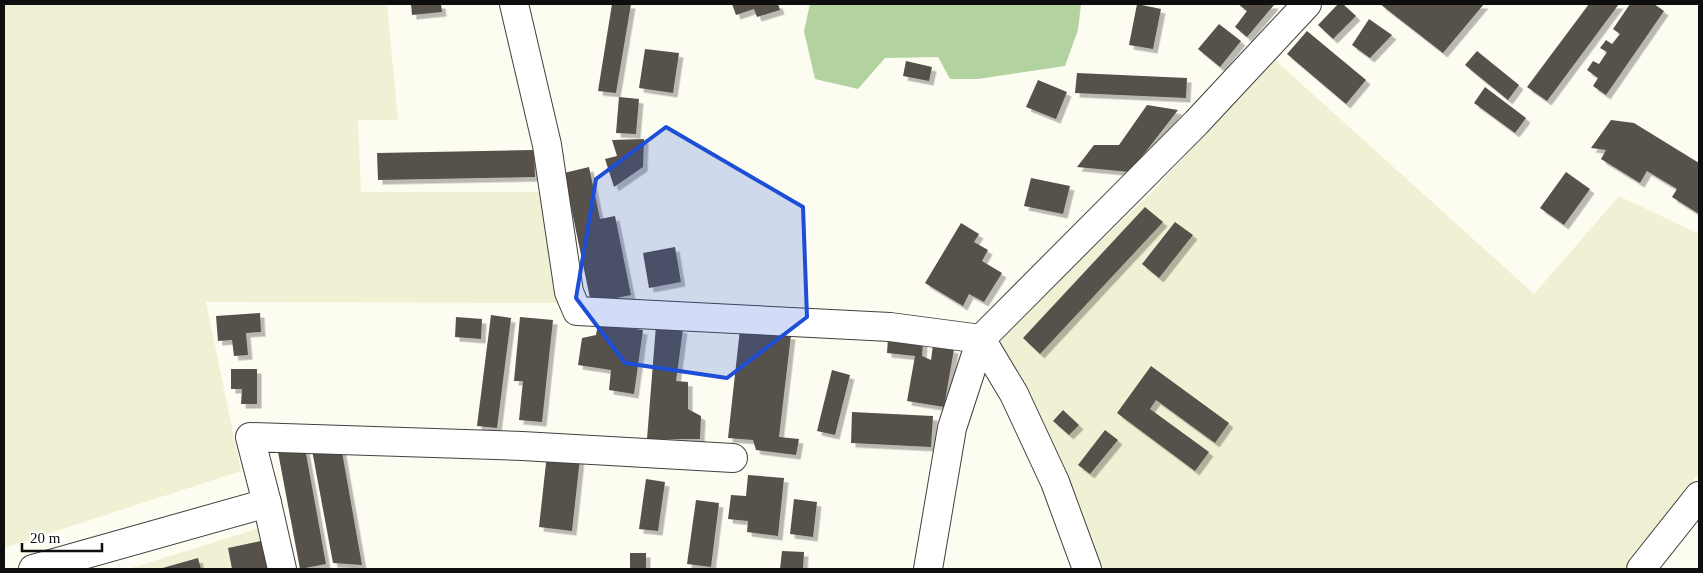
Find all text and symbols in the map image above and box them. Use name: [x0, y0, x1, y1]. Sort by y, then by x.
scale bar: [22, 520, 102, 552]
text: 20 m: [30, 530, 61, 546]

